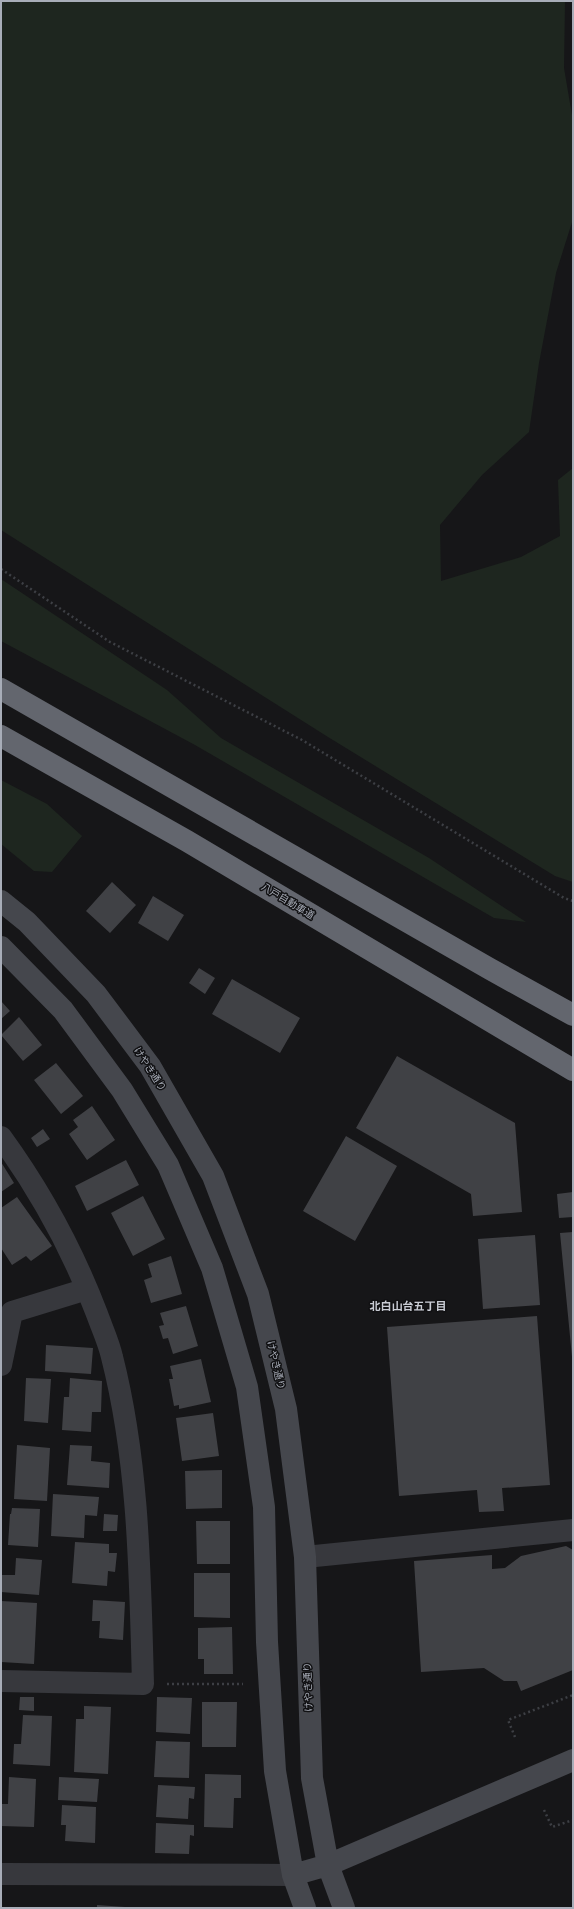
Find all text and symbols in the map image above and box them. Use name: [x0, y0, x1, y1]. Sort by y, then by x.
street label: 八戸自動車道: [258, 879, 318, 923]
street label: けやき通り: [130, 1044, 170, 1094]
district label: 北白山台五丁目: [370, 1298, 447, 1314]
street label: けやき通り: [263, 1339, 289, 1391]
street label: けやき通り: [300, 1662, 316, 1712]

